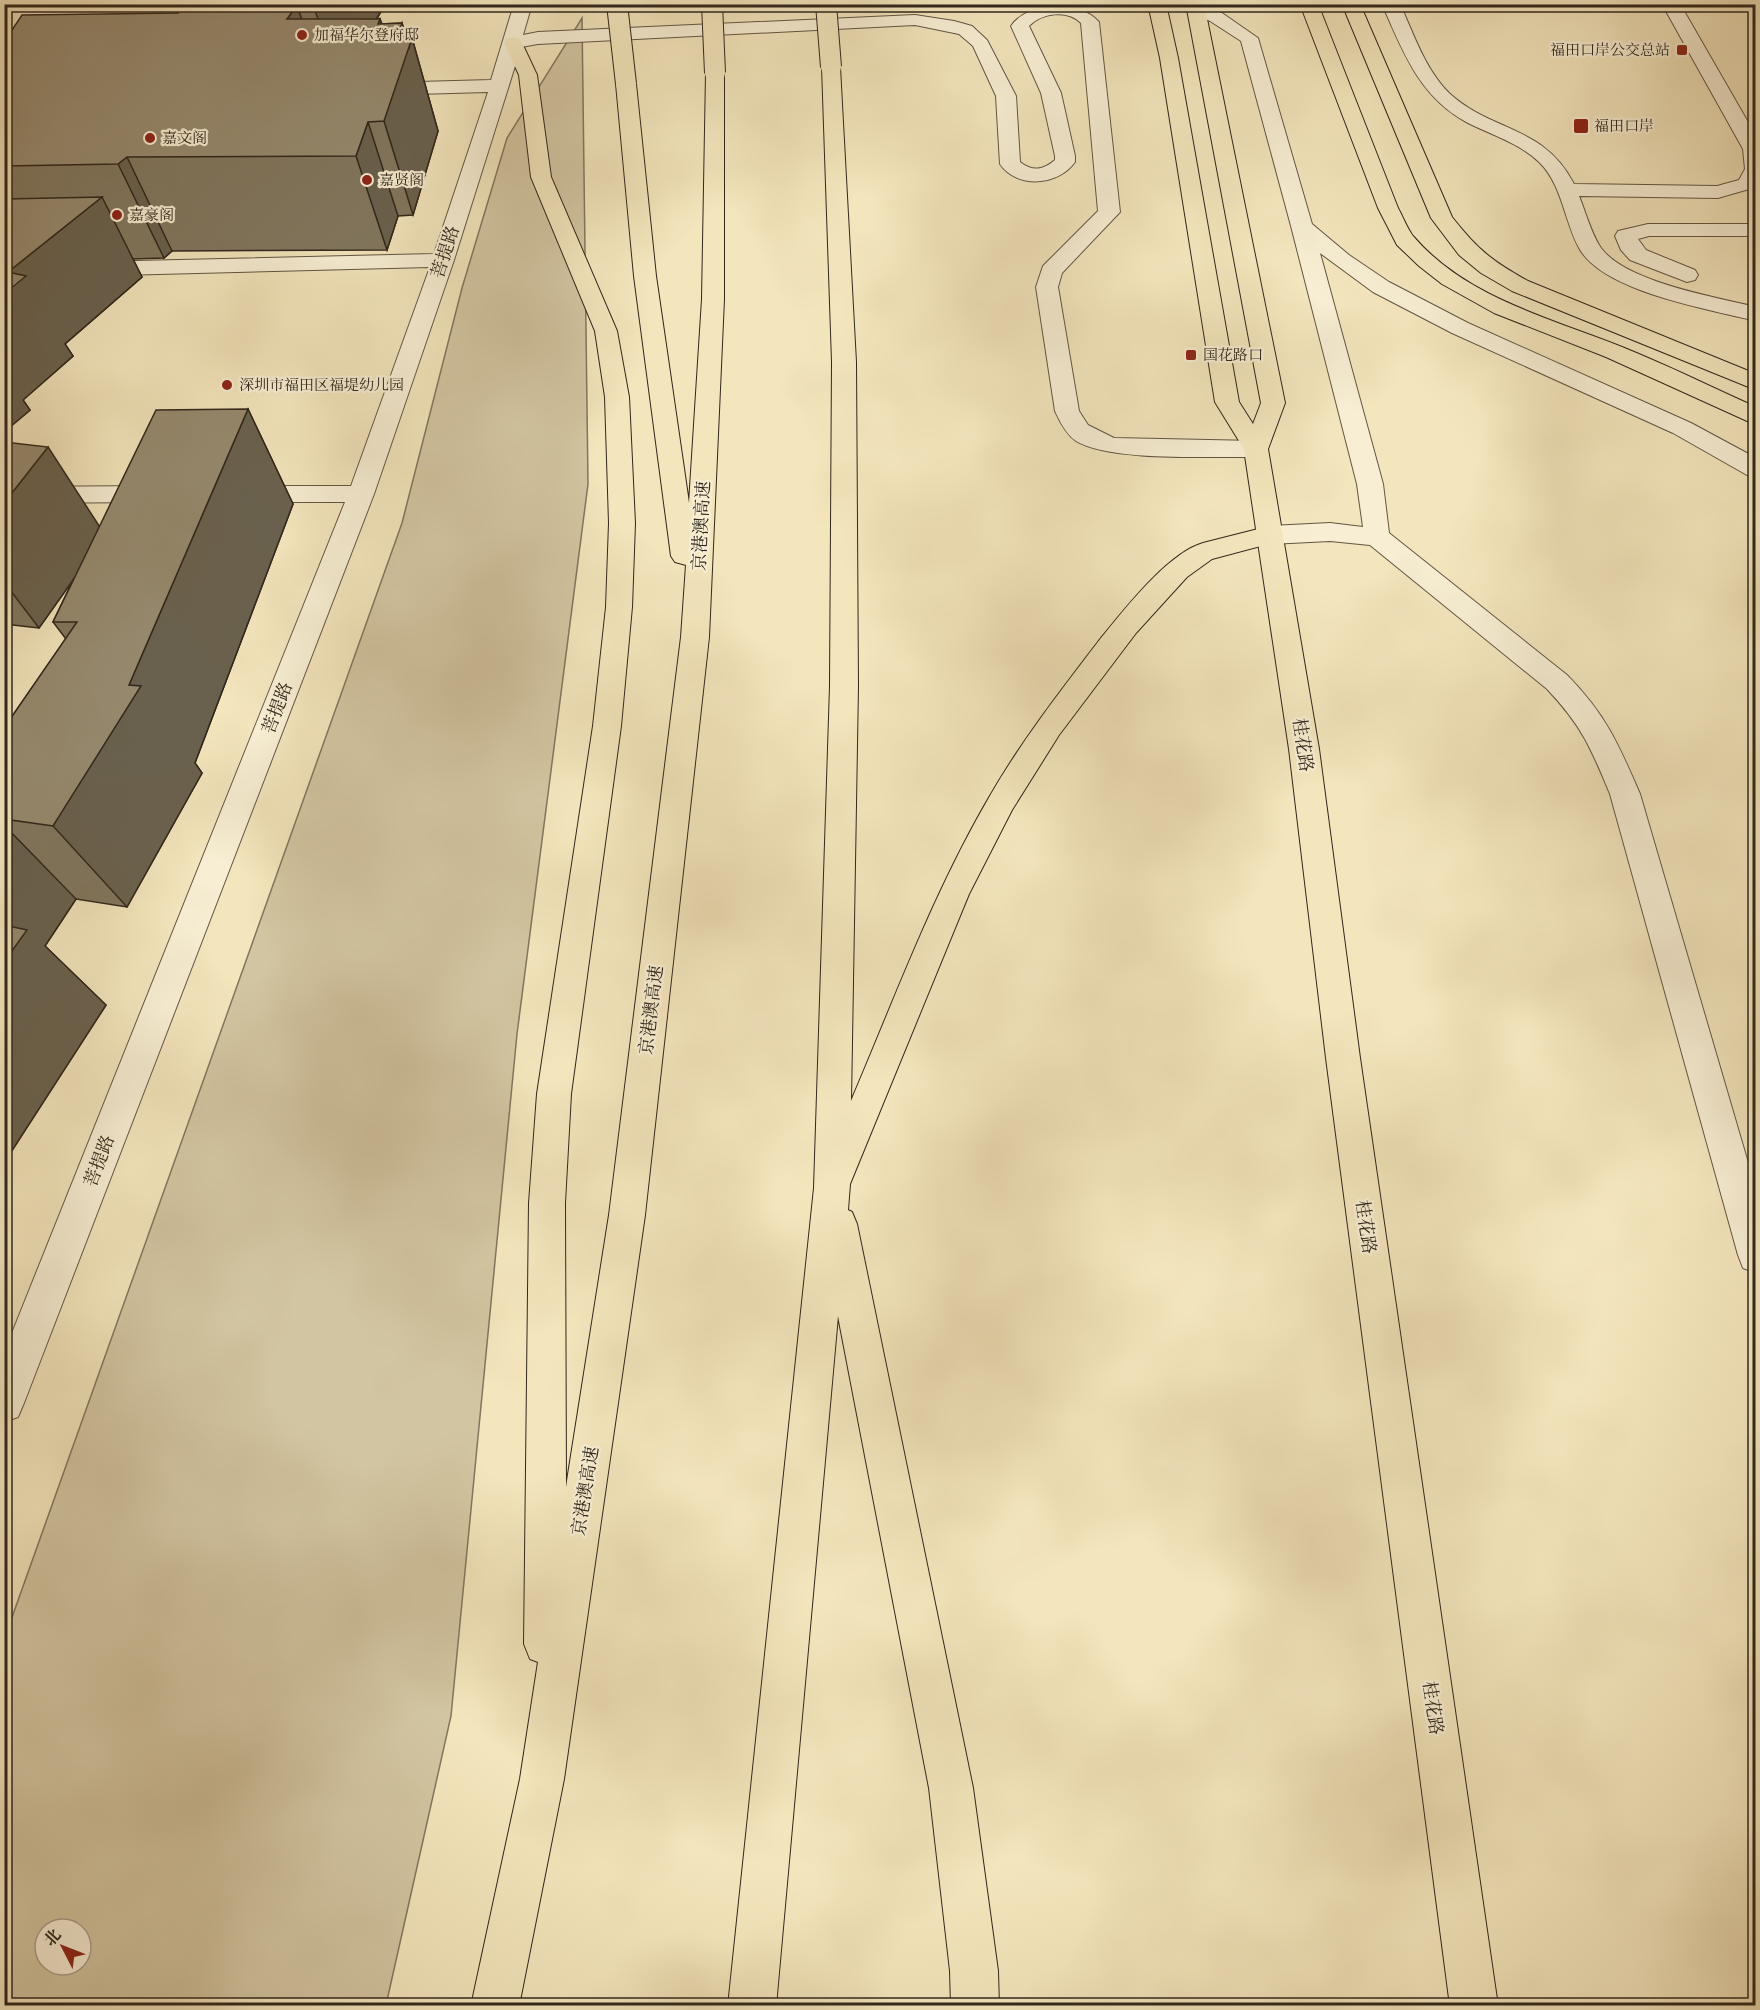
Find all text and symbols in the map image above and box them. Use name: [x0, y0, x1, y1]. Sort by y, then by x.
place label: 加福华尔登府邸: [314, 26, 419, 45]
marker: 加福华尔登府邸: [295, 28, 309, 42]
place label: 福田口岸公交总站: [1550, 41, 1670, 60]
marker: 福田口岸公交总站: [1675, 43, 1689, 57]
marker: 福田口岸: [1572, 117, 1590, 135]
place label: 福田口岸: [1594, 117, 1654, 136]
place label: 嘉文阁: [162, 129, 207, 148]
marker: 嘉文阁: [143, 131, 157, 145]
place label: 嘉贤阁: [379, 171, 424, 190]
marker: 嘉贤阁: [360, 173, 374, 187]
place label: 嘉豪阁: [129, 206, 174, 225]
marker: 嘉豪阁: [110, 208, 124, 222]
street label: 菩提路: [426, 223, 465, 281]
place label: 国花路口: [1203, 346, 1263, 365]
marker: 国花路口: [1184, 348, 1198, 362]
place label: 深圳市福田区福堤幼儿园: [239, 376, 404, 395]
marker: 深圳市福田区福堤幼儿园: [220, 378, 234, 392]
street label: 京港澳高速: [688, 480, 715, 572]
street label: 菩提路: [257, 679, 298, 738]
street label: 桂花路: [1287, 717, 1318, 773]
street label: 京港澳高速: [635, 964, 668, 1056]
street label: 菩提路: [79, 1132, 120, 1191]
street label: 桂花路: [1350, 1199, 1381, 1255]
street label: 京港澳高速: [567, 1445, 604, 1537]
street label: 桂花路: [1417, 1680, 1448, 1736]
north arrow: [33, 1917, 93, 1977]
text: 北: [40, 1925, 65, 1950]

